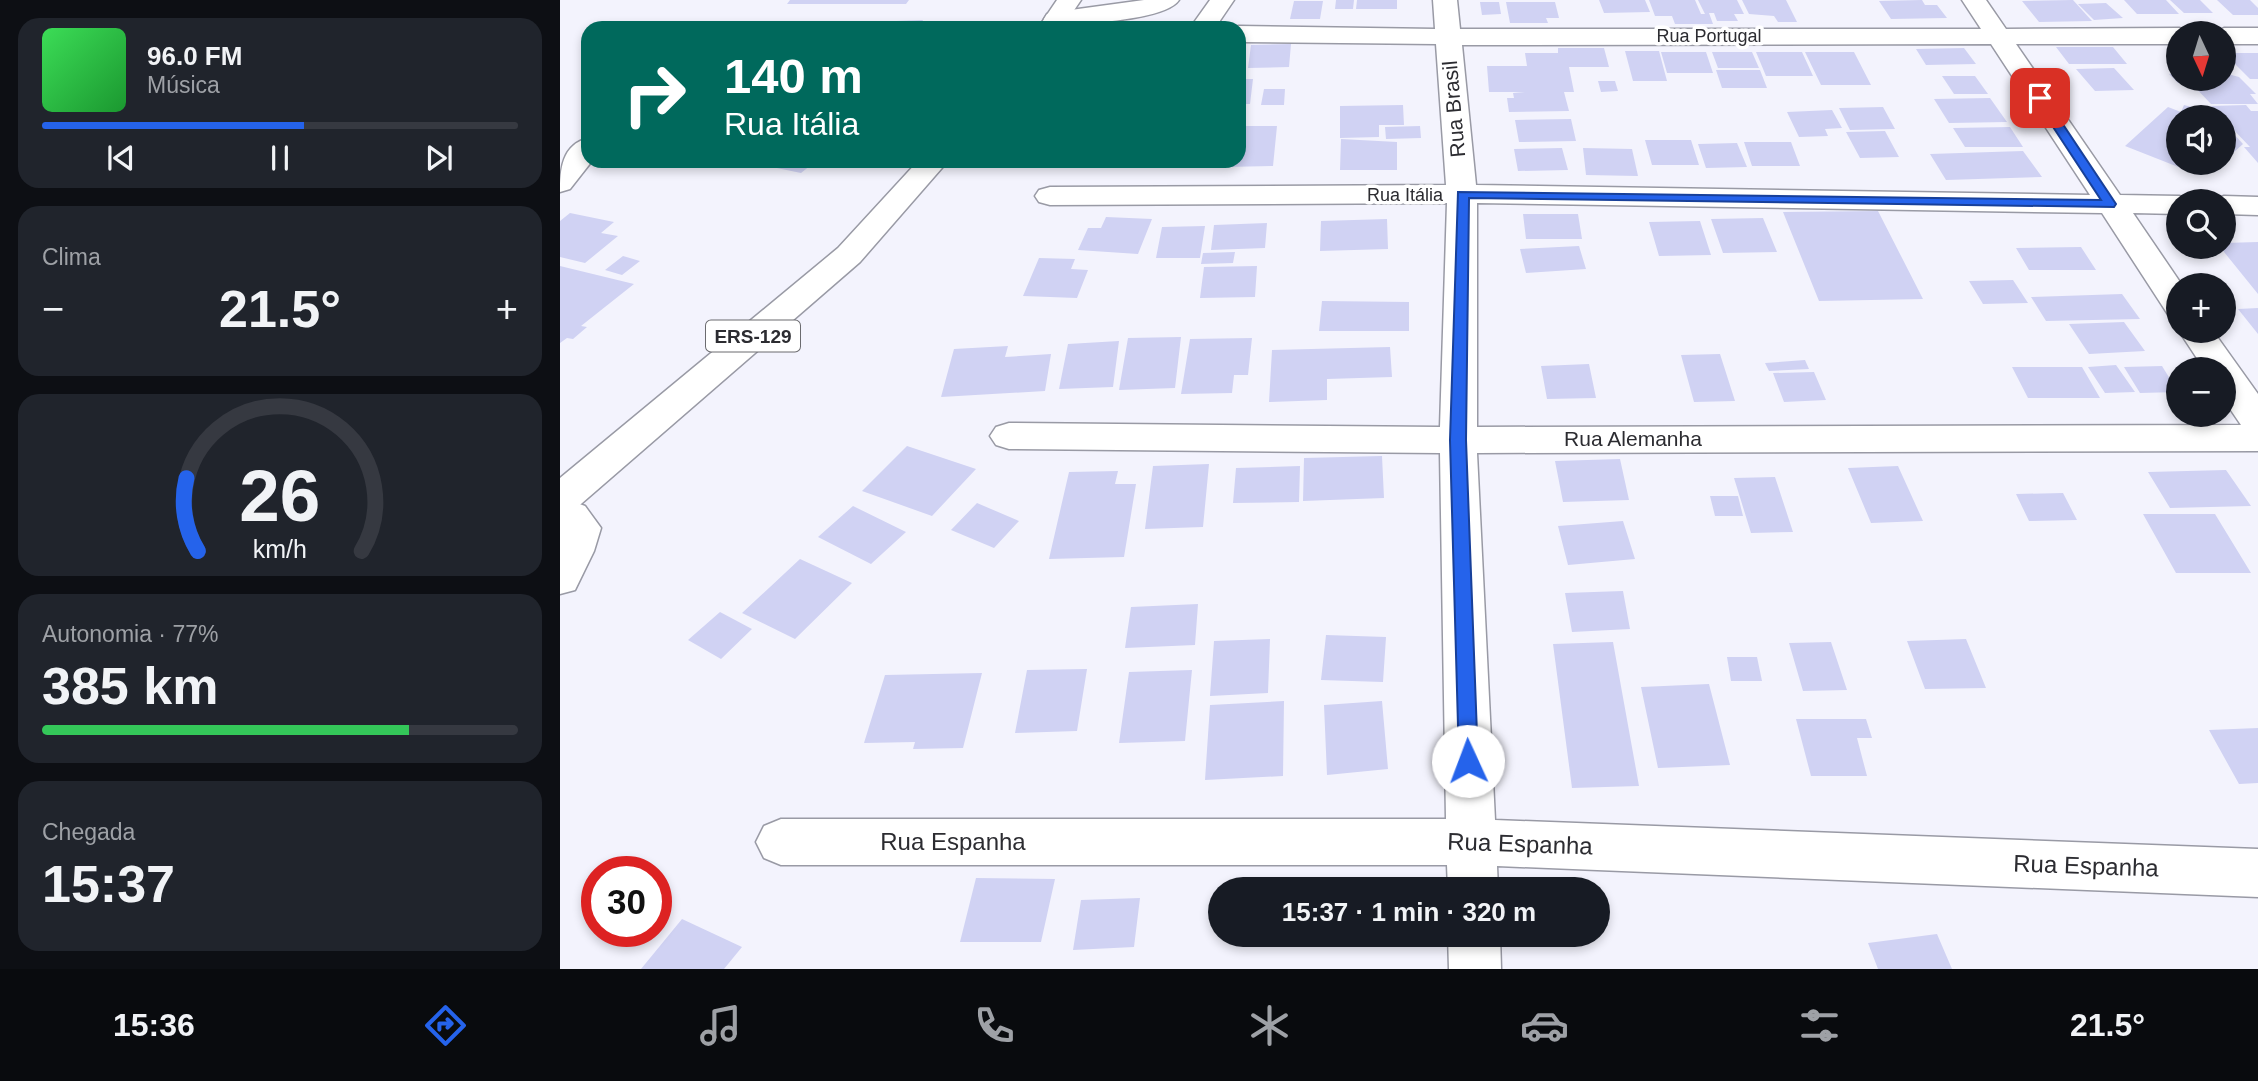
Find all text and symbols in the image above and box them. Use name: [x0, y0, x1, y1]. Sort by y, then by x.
north arrow: [2166, 21, 2236, 91]
map controls: [2166, 21, 2236, 427]
street label: Rua Portugal: [1656, 26, 1762, 46]
text: 96.0 FM: [147, 41, 242, 71]
icon: right: [609, 49, 700, 140]
text: 140 m: [724, 49, 863, 103]
street label: Rua Brasil: [1438, 60, 1469, 158]
pin: [2010, 68, 2070, 128]
text: Música: [147, 72, 220, 98]
icon: arrive: [2021, 79, 2059, 117]
button: sound: [2166, 105, 2236, 175]
text: Rua Itália: [724, 106, 859, 142]
icon: previous: [102, 139, 140, 177]
icon: pause: [261, 139, 299, 177]
icon: next: [420, 139, 458, 177]
street label: Rua Itália: [1367, 185, 1444, 205]
button: search: [2166, 189, 2236, 259]
text: Clima: [42, 244, 101, 270]
button: +: [2166, 273, 2236, 343]
text: 21.5°: [219, 280, 341, 338]
text: −: [42, 288, 64, 330]
text: +: [496, 288, 518, 330]
road number: ERS-129: [706, 320, 800, 352]
button: −: [2166, 357, 2236, 427]
street label: Rua Alemanha: [1564, 427, 1702, 450]
text: 26: [240, 455, 320, 536]
text: km/h: [253, 534, 307, 562]
text: Autonomia · 77%: [42, 621, 218, 647]
text: 385 km: [42, 657, 218, 715]
position arrow: [1431, 724, 1505, 798]
text: Chegada: [42, 819, 135, 845]
street label: Rua Espanha: [1447, 827, 1594, 860]
street label: Rua Espanha: [880, 828, 1026, 855]
street label: Rua Espanha: [2013, 849, 2160, 882]
text: 15:37: [42, 855, 175, 913]
speed limit sign: 30: [581, 856, 672, 947]
text: 15:37 · 1 min · 320 m: [1282, 897, 1536, 927]
icon: directions: [421, 1001, 470, 1050]
icon: music: [696, 1001, 745, 1050]
icon: phone: [970, 1001, 1019, 1050]
icon: climate: [1245, 1001, 1294, 1050]
icon: car: [1520, 1001, 1569, 1050]
icon: filters: [1795, 1001, 1844, 1050]
text: 15:36: [113, 1007, 195, 1043]
text: 21.5°: [2070, 1007, 2145, 1043]

